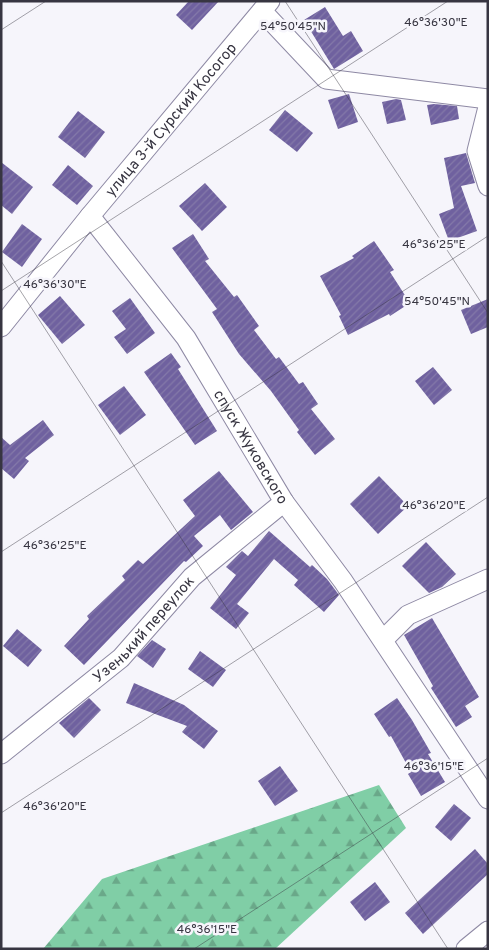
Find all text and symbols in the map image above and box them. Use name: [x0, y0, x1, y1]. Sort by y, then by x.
text: 46°36'30"E: [404, 15, 468, 31]
text: 54°50'45"N: [260, 19, 326, 35]
street label: улица 3-й Сурский Косогор: [102, 40, 242, 201]
text: 46°36'25"E: [402, 237, 466, 253]
text: 46°36'30"E: [23, 277, 87, 293]
text: 54°50'45"N: [404, 294, 470, 310]
street label: спуск Жуковского: [208, 387, 291, 508]
text: 46°36'20"E: [402, 498, 466, 514]
text: 46°36'25"E: [23, 538, 87, 554]
street label: Узенький переулок: [90, 573, 200, 688]
text: 46°36'15"E: [404, 759, 464, 775]
text: 46°36'20"E: [23, 799, 87, 815]
text: 46°36'15"E: [177, 922, 237, 938]

